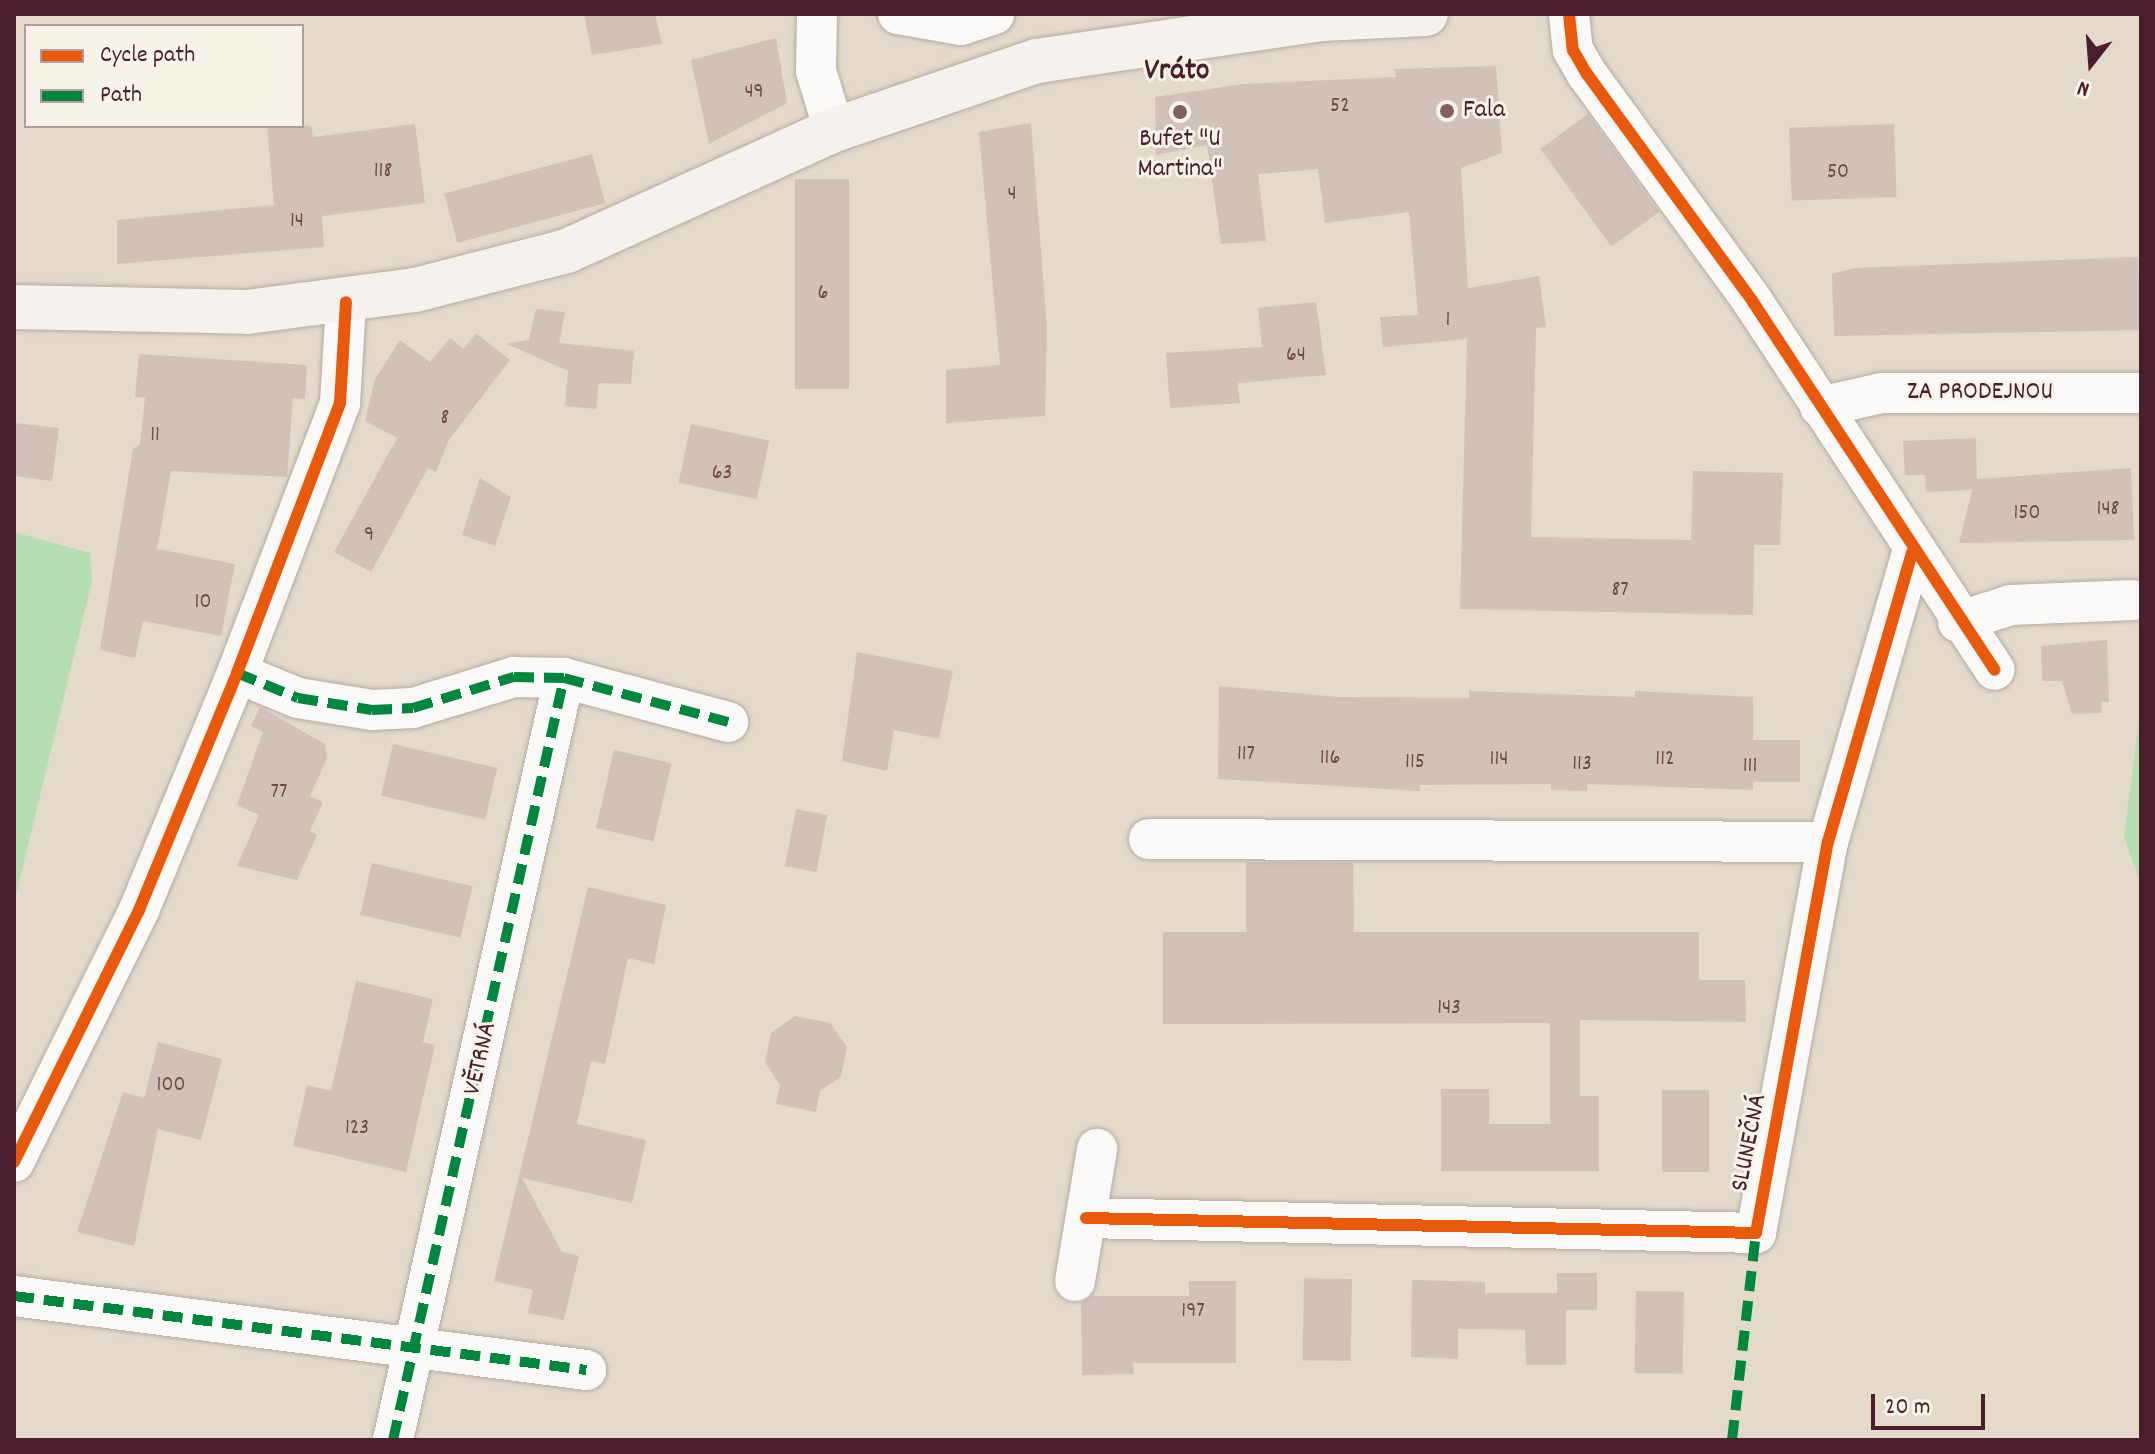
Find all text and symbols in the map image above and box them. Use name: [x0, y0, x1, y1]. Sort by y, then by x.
legend: [24, 24, 304, 128]
north arrow: [2051, 24, 2131, 104]
text: Cycle path: [100, 39, 195, 73]
district label: Vráto: [1145, 55, 1209, 91]
text: N: [2074, 71, 2094, 104]
text: Path: [100, 79, 142, 113]
house number: 49: [744, 80, 764, 106]
house number: 52: [1330, 94, 1350, 120]
place label: Fala: [1463, 95, 1505, 127]
marker: Fala: [1438, 102, 1456, 120]
marker: Bufet "U Martina": [1171, 103, 1189, 121]
place label: Bufet "U Martina": [1138, 124, 1222, 186]
house number: 118: [374, 159, 392, 185]
house number: 50: [1827, 160, 1849, 186]
house number: 4: [1007, 182, 1017, 208]
house number: 14: [290, 209, 304, 235]
house number: 6: [818, 281, 828, 307]
house number: 1: [1446, 308, 1450, 334]
house number: 64: [1286, 343, 1306, 369]
street label: ZA PRODEJNOU: [1907, 377, 2053, 409]
house number: 8: [441, 406, 449, 432]
house number: 11: [150, 423, 160, 449]
house number: 63: [712, 461, 732, 487]
house number: 148: [2097, 497, 2119, 523]
house number: 150: [2014, 501, 2040, 527]
house number: 9: [364, 523, 374, 549]
house number: 87: [1611, 578, 1629, 604]
house number: 10: [195, 590, 211, 616]
house number: 117: [1237, 742, 1255, 768]
house number: 116: [1320, 746, 1340, 772]
house number: 114: [1490, 747, 1508, 773]
house number: 112: [1655, 747, 1675, 773]
house number: 115: [1405, 750, 1425, 776]
house number: 113: [1572, 752, 1592, 778]
house number: 111: [1743, 754, 1757, 780]
house number: 77: [271, 780, 287, 806]
house number: 143: [1437, 996, 1461, 1022]
street label: VĚTRNÁ: [458, 1020, 504, 1098]
house number: 100: [157, 1073, 185, 1099]
street label: SLUNEČNÁ: [1725, 1092, 1775, 1194]
house number: 123: [345, 1116, 369, 1142]
house number: 197: [1181, 1299, 1205, 1325]
scale bar: [1875, 1378, 1989, 1428]
text: 20 m: [1885, 1391, 1931, 1425]

